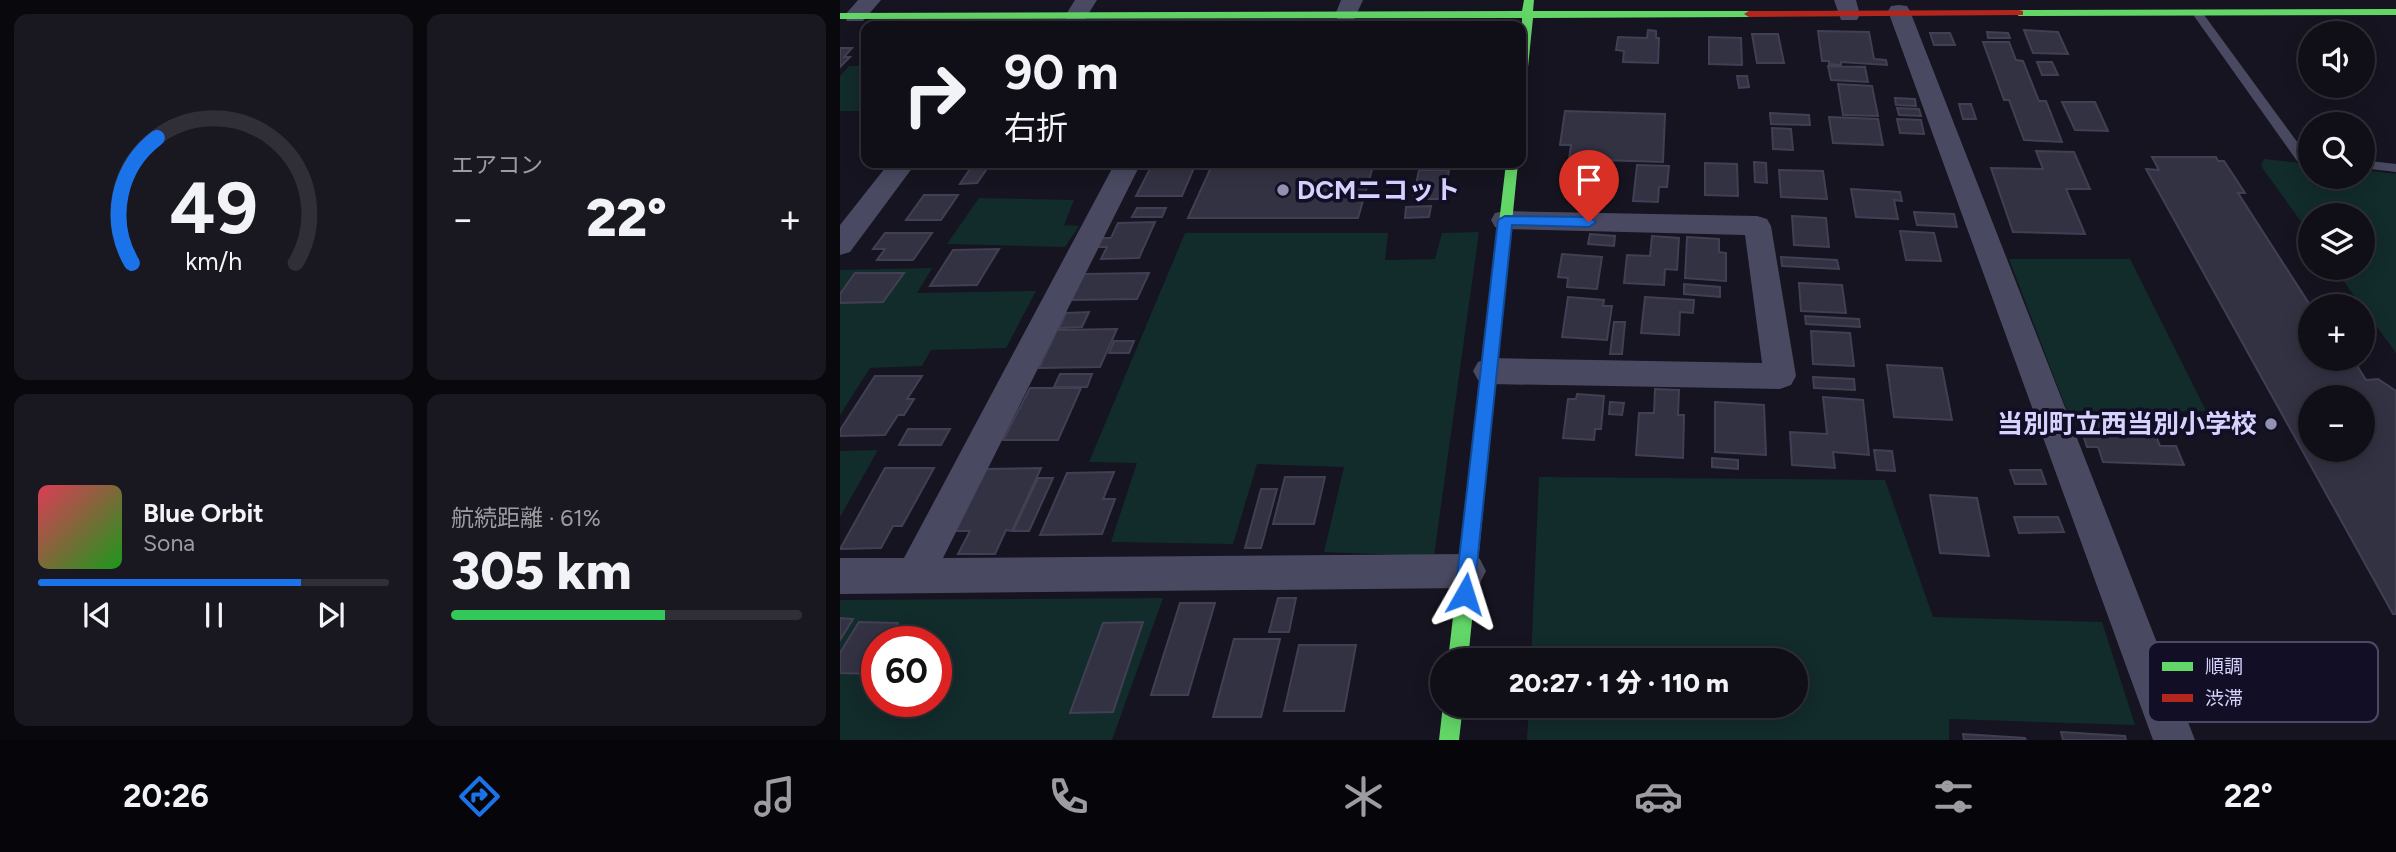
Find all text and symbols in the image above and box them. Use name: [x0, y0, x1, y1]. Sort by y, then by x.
map controls: [2298, 21, 2375, 462]
button: sound: [2298, 21, 2375, 98]
text: 90 m: [1004, 42, 1119, 101]
icon: right: [889, 49, 980, 140]
text: 右折: [1004, 109, 1068, 147]
button: search: [2298, 112, 2375, 189]
pin: [1559, 150, 1619, 222]
text: エアコン: [451, 151, 543, 179]
icon: arrive: [1570, 161, 1608, 199]
text: 49: [169, 164, 258, 251]
place label: DCMニコット: [1297, 174, 1460, 206]
marker: DCMニコット: [1275, 182, 1291, 198]
text: 22°: [586, 187, 667, 249]
text: −: [451, 196, 475, 242]
text: +: [778, 196, 802, 242]
button: layers: [2298, 203, 2375, 280]
text: km/h: [185, 246, 242, 276]
button: +: [2298, 294, 2375, 371]
button: −: [2298, 385, 2375, 462]
place label: 当別町立西当別小学校: [1997, 408, 2257, 440]
marker: 当別町立西当別小学校: [2263, 416, 2279, 432]
text: Blue Orbit: [143, 497, 264, 529]
text: 航続距離 · 61%: [451, 504, 601, 532]
text: Sona: [143, 529, 195, 557]
text: 305 km: [451, 540, 632, 602]
position arrow: [1428, 557, 1502, 631]
icon: previous: [78, 596, 116, 634]
icon: pause: [195, 596, 233, 634]
icon: next: [312, 596, 350, 634]
speed limit sign: 60: [861, 626, 952, 717]
legend: [2148, 642, 2378, 722]
text: 順調: [2205, 655, 2243, 678]
text: 20:27 · 1 分 · 110 m: [1509, 667, 1729, 699]
text: 渋滞: [2205, 687, 2243, 710]
icon: directions: [455, 772, 504, 821]
icon: music: [750, 772, 799, 821]
icon: phone: [1044, 772, 1093, 821]
icon: climate: [1339, 772, 1388, 821]
icon: car: [1634, 772, 1683, 821]
icon: filters: [1929, 772, 1978, 821]
text: 20:26: [123, 777, 209, 815]
text: 22°: [2224, 777, 2273, 815]

